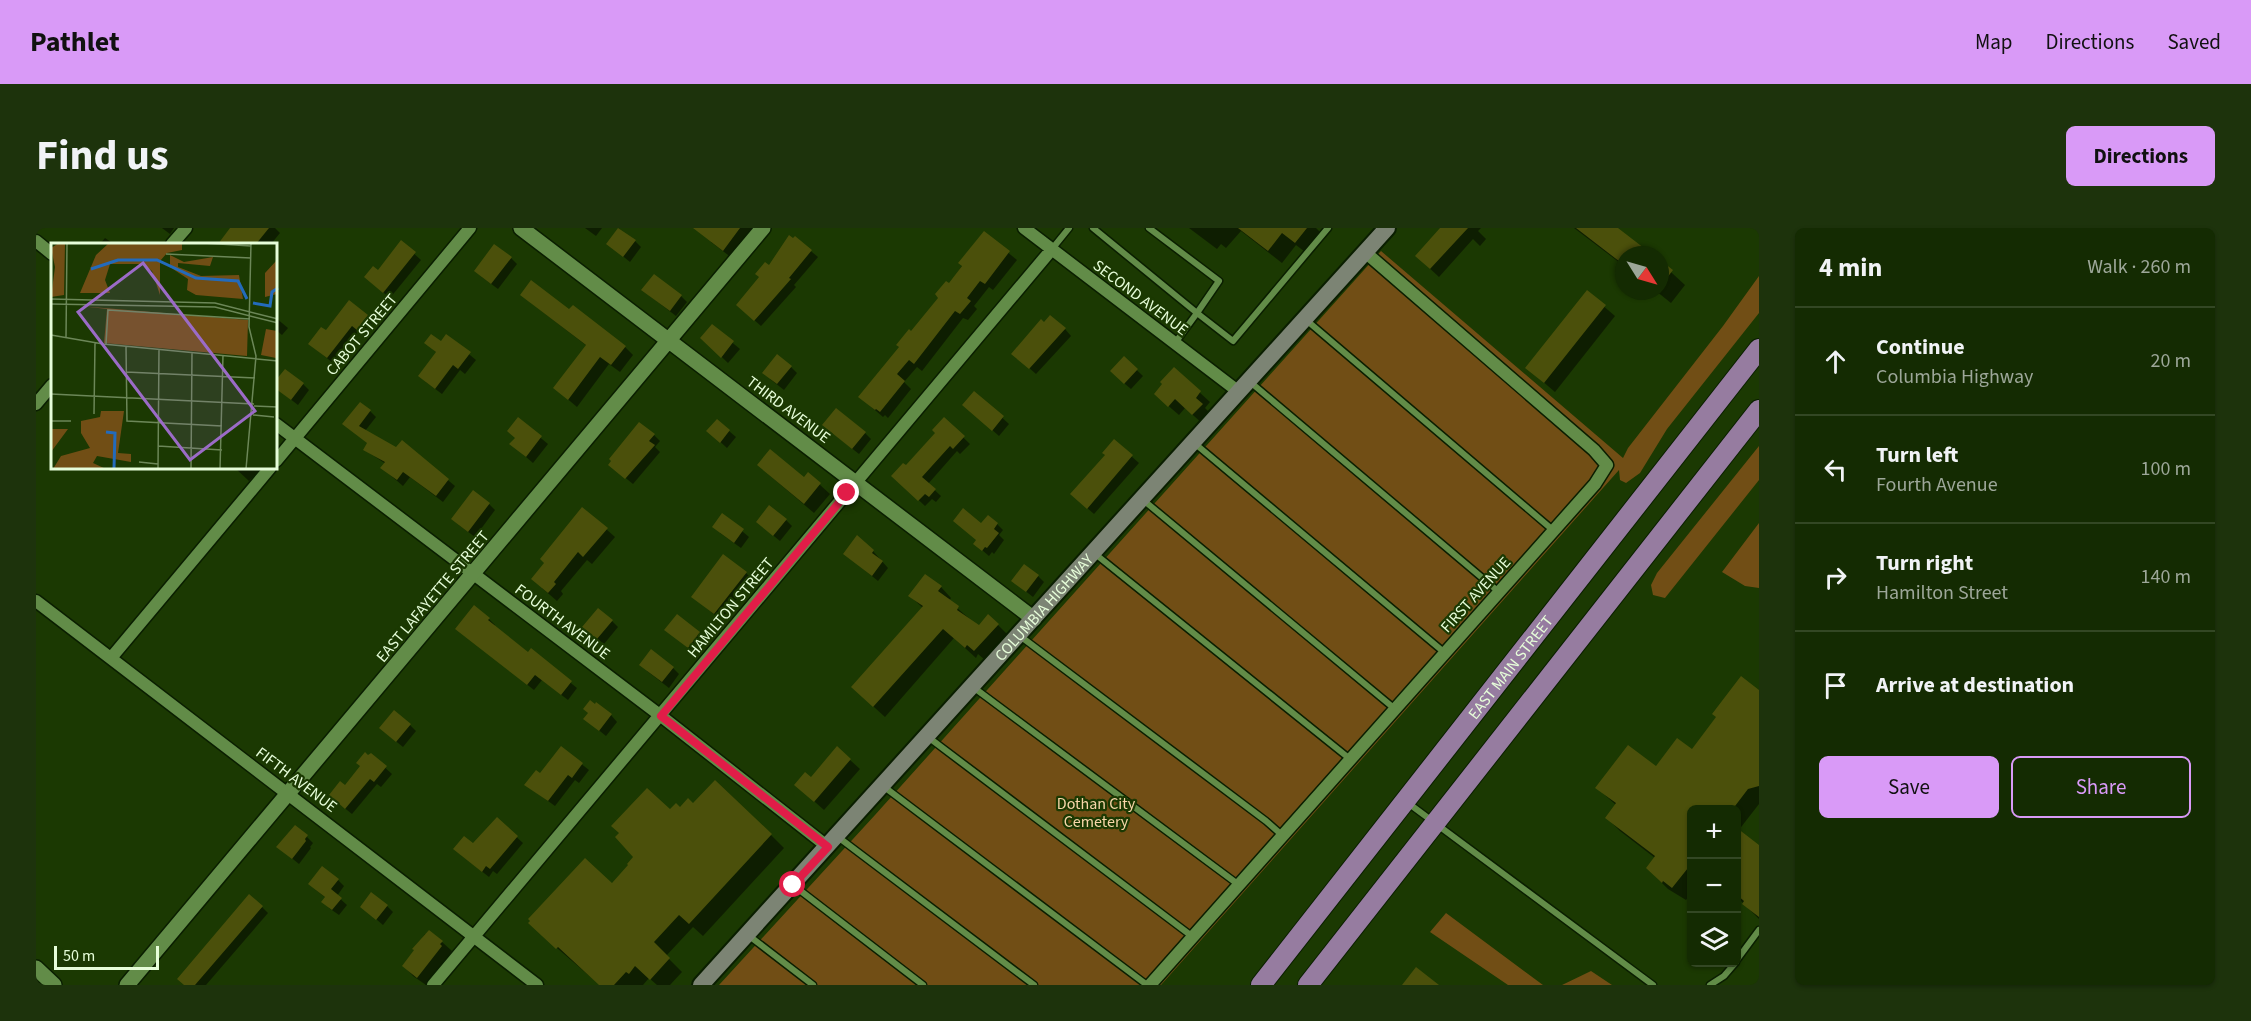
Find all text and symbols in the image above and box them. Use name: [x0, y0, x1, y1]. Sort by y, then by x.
text: Pathlet: [30, 22, 120, 62]
text: Map: [1975, 27, 2013, 57]
text: Directions: [2046, 27, 2134, 57]
text: Saved: [2167, 27, 2221, 57]
text: Find us: [36, 126, 169, 186]
button: Directions: [2066, 126, 2215, 186]
inset map: [51, 243, 278, 470]
north arrow: [1615, 246, 1669, 300]
text: 4 min: [1819, 249, 1882, 286]
text: Walk · 260 m: [2087, 253, 2191, 281]
street label: SECOND AVENUE: [1088, 255, 1193, 341]
street label: CABOT STREET: [321, 289, 403, 380]
text: Continue: [1876, 331, 1965, 363]
icon: ahead: [1819, 345, 1852, 378]
text: 20 m: [2151, 347, 2191, 375]
text: Columbia Highway: [1876, 363, 2033, 391]
street label: THIRD AVENUE: [742, 371, 835, 449]
text: Turn left: [1876, 439, 1958, 471]
icon: left: [1819, 453, 1852, 486]
text: 100 m: [2141, 455, 2191, 483]
text: Fourth Avenue: [1876, 471, 1998, 499]
route end: [833, 479, 859, 505]
street label: EAST LAFAYETTE STREET: [371, 526, 495, 667]
text: Turn right: [1876, 547, 1973, 579]
street label: COLUMBIA HIGHWAY: [990, 549, 1099, 666]
street label: FIRST AVENUE: [1436, 552, 1516, 637]
street label: HAMILTON STREET: [682, 553, 779, 662]
icon: right: [1819, 561, 1852, 594]
text: 140 m: [2141, 563, 2191, 591]
street label: FOURTH AVENUE: [510, 579, 615, 665]
text: Hamilton Street: [1876, 579, 2008, 607]
street label: EAST MAIN STREET: [1463, 611, 1559, 724]
icon: arrive: [1819, 669, 1852, 702]
text: Arrive at destination: [1876, 669, 2074, 701]
street label: FIFTH AVENUE: [251, 742, 342, 818]
button: Save: [1819, 756, 1999, 818]
button: Share: [2011, 756, 2191, 818]
park label: Dothan City Cemetery: [1057, 793, 1136, 833]
map controls: [1687, 805, 1741, 967]
button: +: [1687, 805, 1741, 859]
button: −: [1687, 859, 1741, 913]
route start: [779, 871, 805, 897]
button: layers: [1687, 913, 1741, 967]
scale bar: [54, 943, 159, 970]
text: 50 m: [63, 945, 95, 967]

